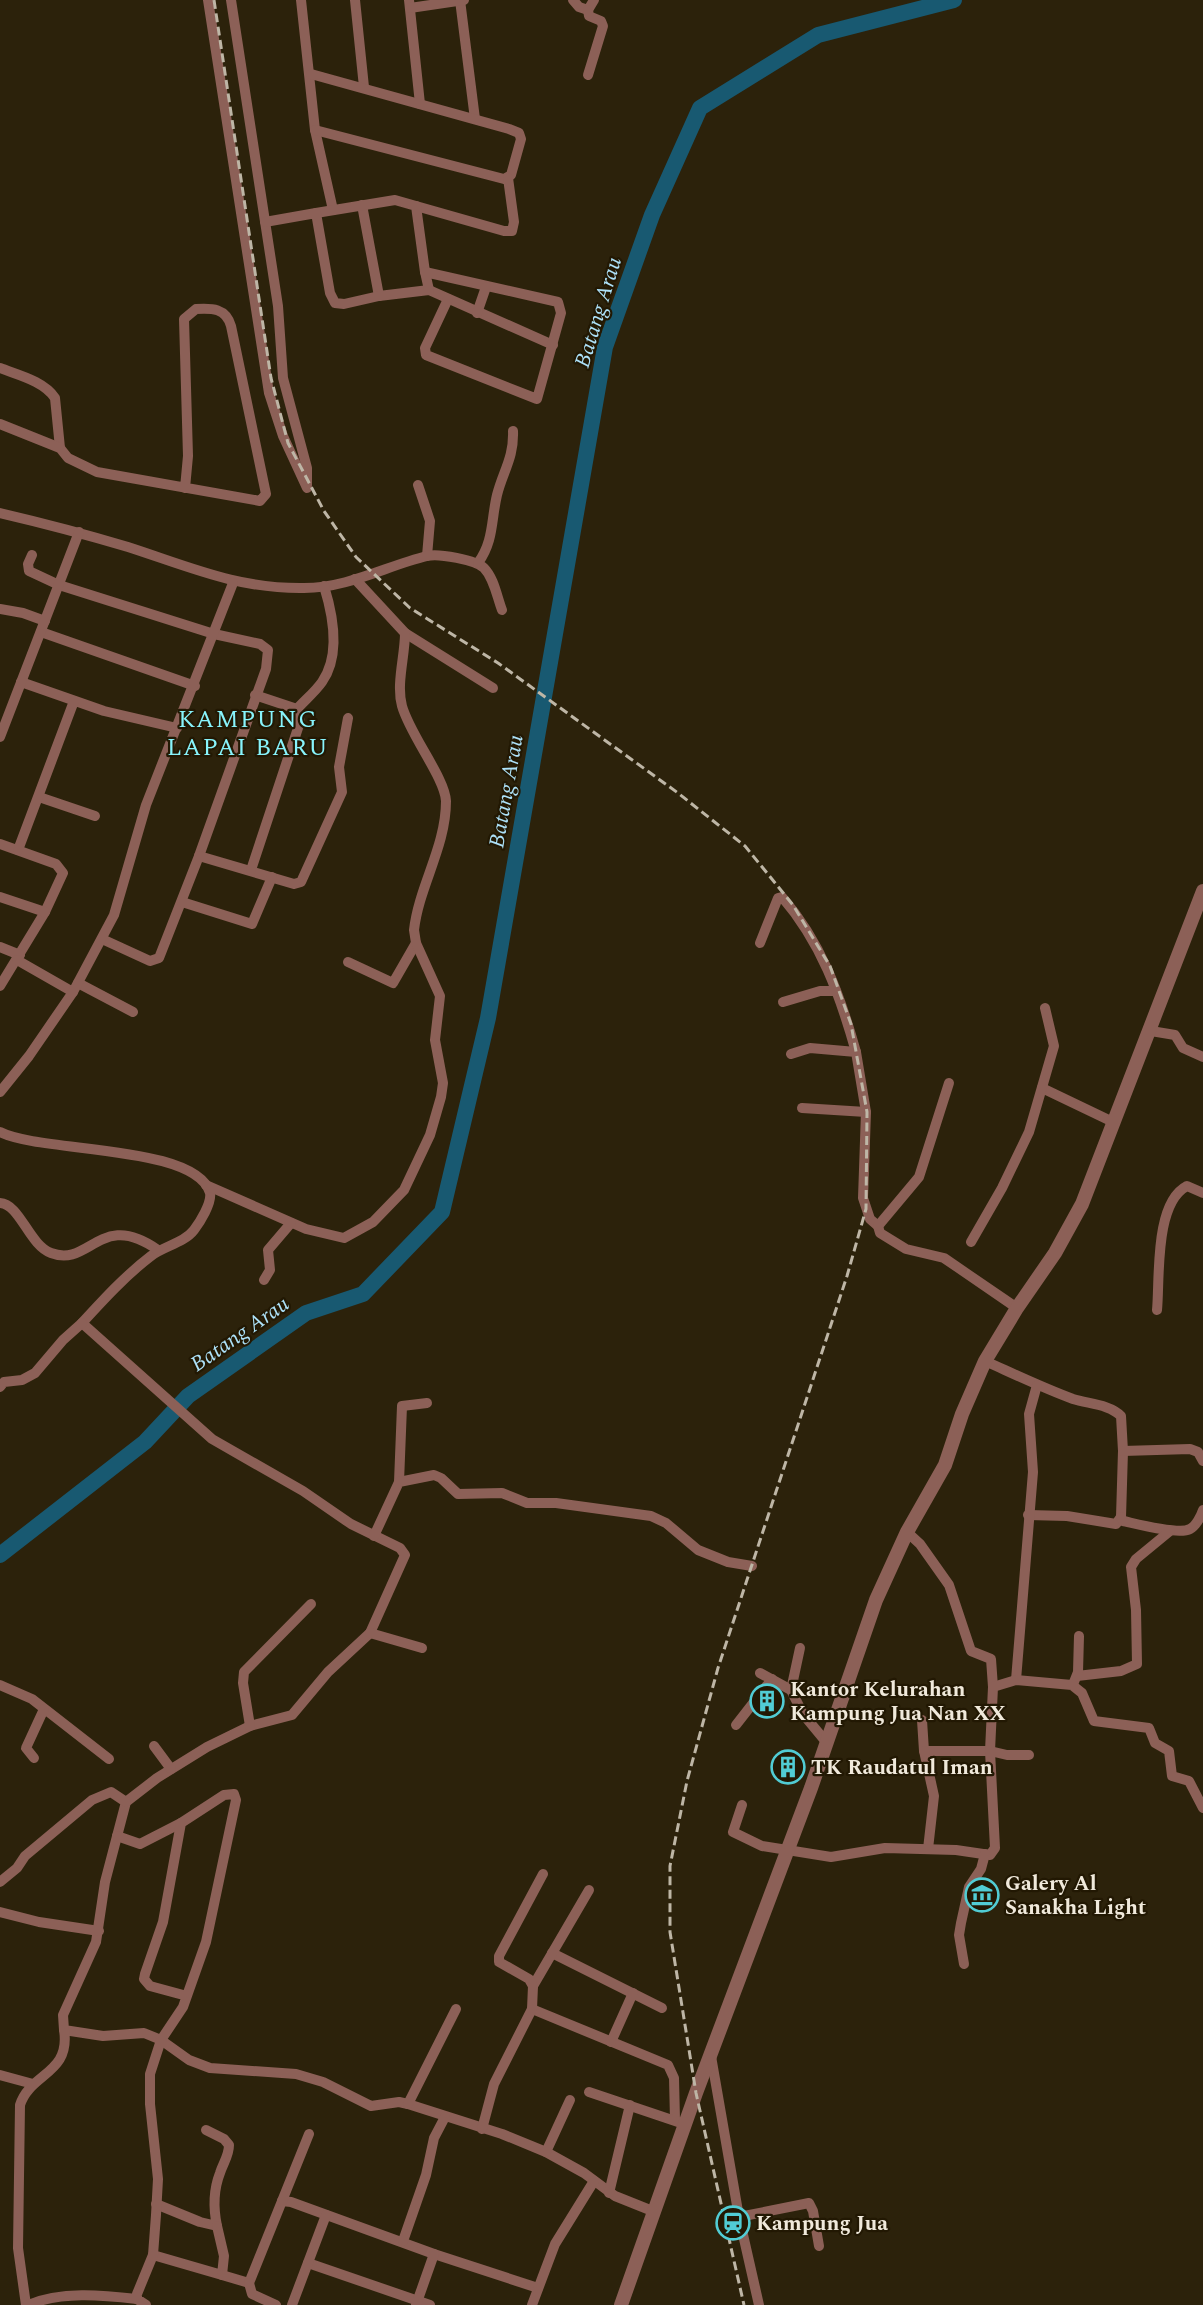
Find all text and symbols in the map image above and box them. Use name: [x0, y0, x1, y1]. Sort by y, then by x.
water label: Batang Arau: [566, 252, 631, 372]
district label: KAMPUNG LAPAI BARU: [167, 702, 329, 766]
water label: Batang Arau: [480, 732, 533, 850]
water label: Batang Arau: [184, 1288, 297, 1381]
place label: Kantor Kelurahan Kampung Jua Nan XX: [790, 1674, 1006, 1730]
building icon: Kantor Kelurahan Kampung Jua Nan XX: [749, 1683, 785, 1719]
building icon: TK Raudatul Iman: [770, 1749, 806, 1785]
place label: TK Raudatul Iman: [811, 1752, 993, 1784]
place label: Galery Al Sanakha Light: [1005, 1868, 1146, 1924]
museum icon: Galery Al Sanakha Light: [964, 1877, 1000, 1913]
station icon: Kampung Jua: [715, 2205, 751, 2241]
place label: Kampung Jua: [756, 2208, 888, 2240]

